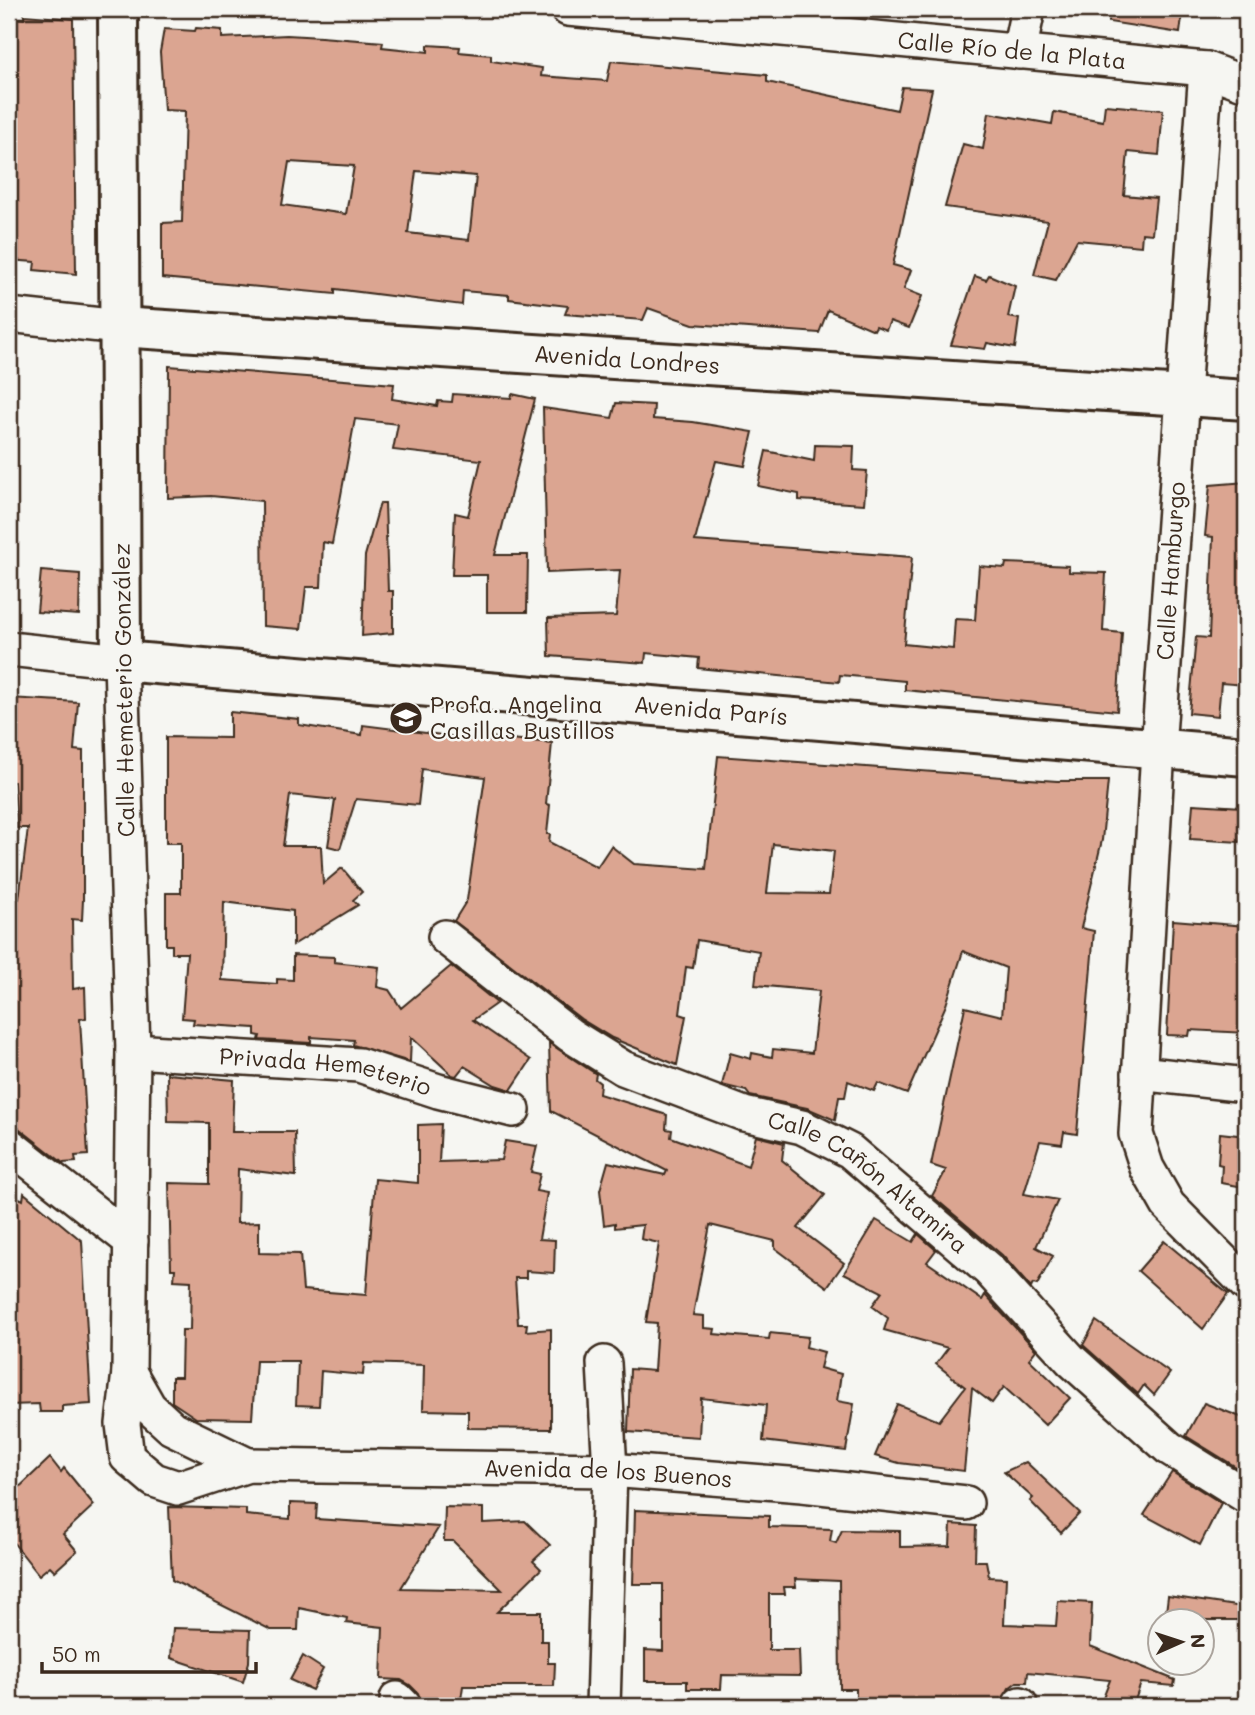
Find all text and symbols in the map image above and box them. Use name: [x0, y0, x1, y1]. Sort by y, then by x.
street label: Calle Río de la Plata: [897, 24, 1128, 75]
street label: Avenida Londres: [533, 338, 721, 380]
street label: Calle Hamburgo: [1149, 481, 1191, 661]
street label: Calle Hemeterio González: [105, 543, 141, 837]
street label: Avenida París: [633, 688, 789, 731]
place label: Profa. Angelina Casillas Bustillos: [430, 689, 615, 745]
school or university icon: Profa. Angelina Casillas Bustillos: [387, 699, 425, 737]
street label: Privada Hemeterio: [218, 1040, 435, 1102]
street label: Calle Cañón Altamira: [765, 1104, 975, 1260]
street label: Avenida de los Buenos: [483, 1452, 733, 1494]
north arrow: [1146, 1606, 1216, 1676]
scale bar: [42, 1631, 256, 1675]
text: N: [1186, 1633, 1211, 1649]
text: 50 m: [52, 1640, 101, 1667]

